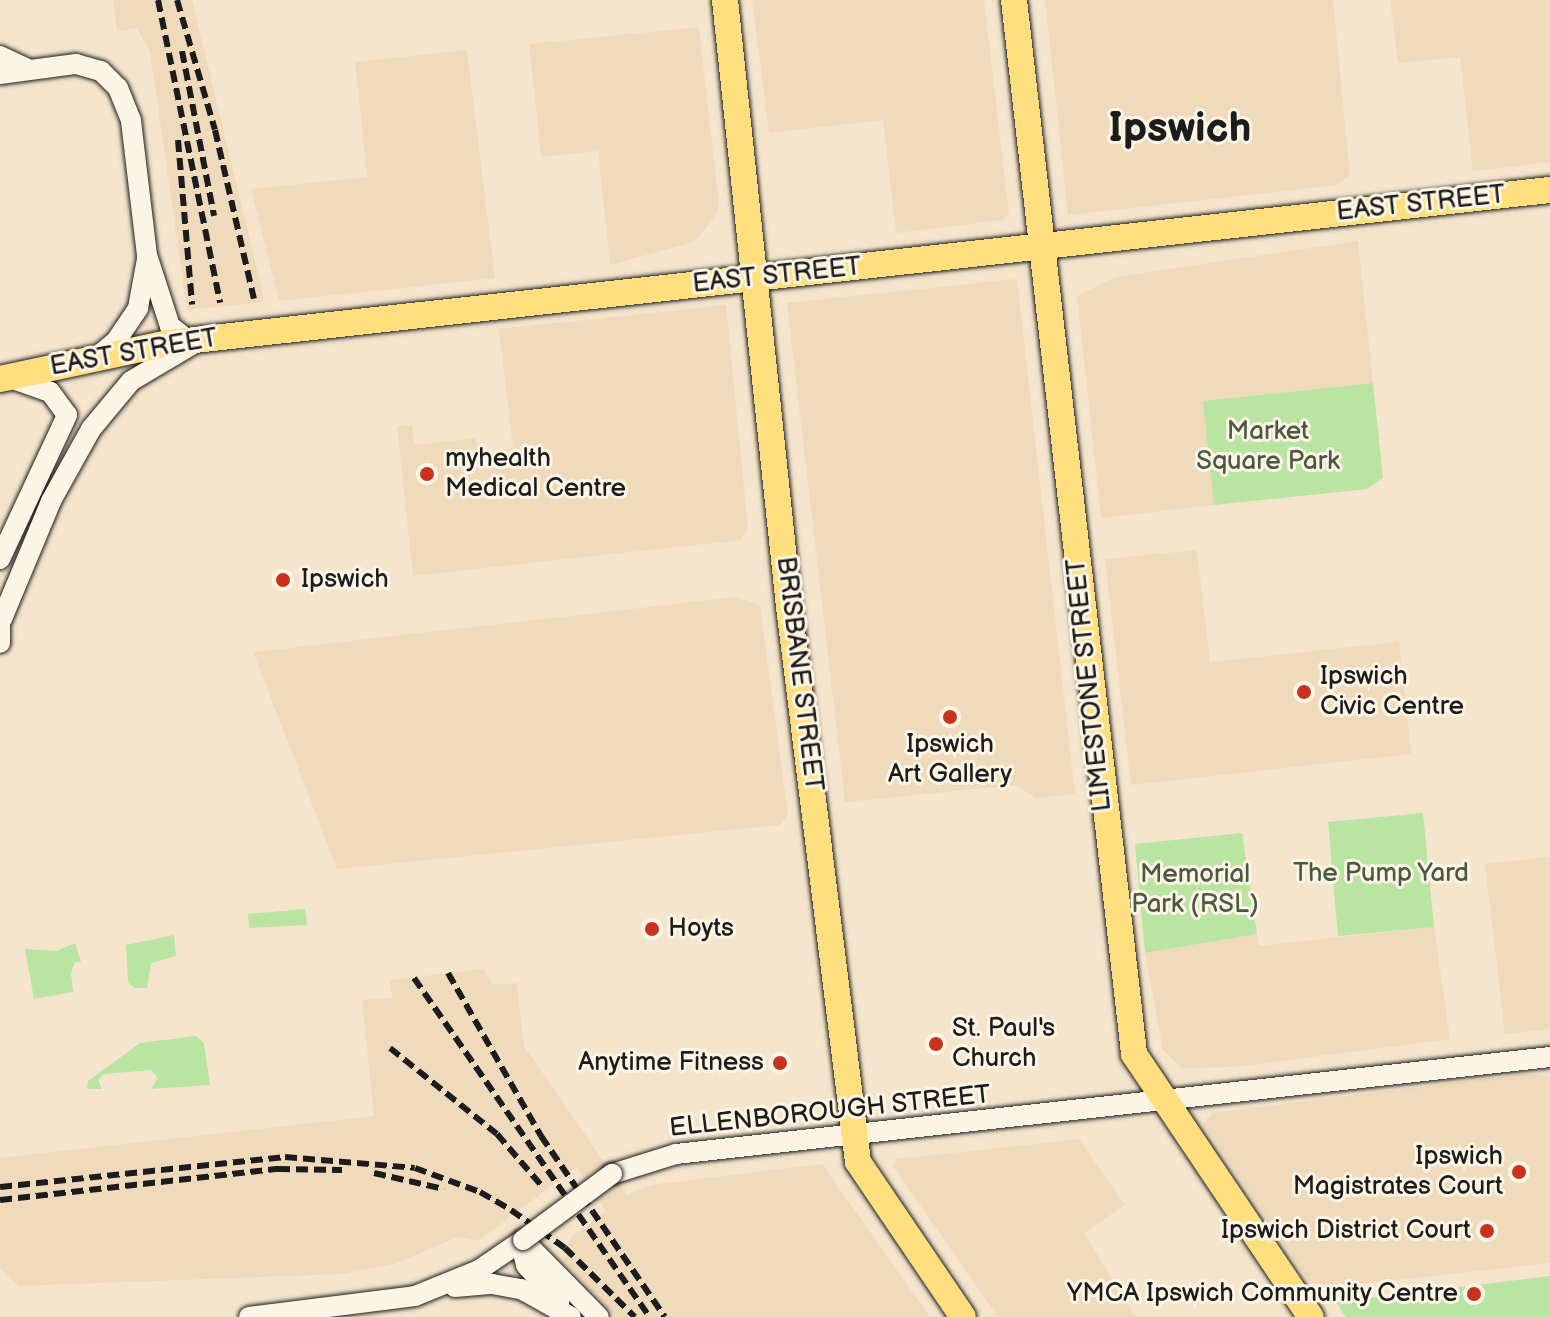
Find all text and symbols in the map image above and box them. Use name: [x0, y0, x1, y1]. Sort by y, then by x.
district label: Ipswich: [1109, 104, 1251, 154]
street label: EAST STREET: [1335, 180, 1507, 228]
street label: EAST STREET: [691, 252, 863, 300]
street label: EAST STREET: [47, 323, 221, 383]
park label: Market Square Park: [1196, 416, 1340, 478]
place label: myhealth Medical Centre: [445, 443, 626, 504]
marker: myhealth Medical Centre: [416, 463, 438, 485]
street label: BRISBANE STREET: [769, 555, 829, 793]
street label: LIMESTONE STREET: [1061, 557, 1119, 813]
place label: Ipswich: [301, 564, 389, 596]
marker: Ipswich: [272, 569, 294, 591]
place label: Ipswich Civic Centre: [1320, 661, 1464, 722]
marker: Ipswich Civic Centre: [1295, 683, 1313, 701]
marker: Ipswich Art Gallery: [941, 708, 959, 726]
place label: Ipswich Art Gallery: [888, 729, 1012, 790]
park label: The Pump Yard: [1292, 858, 1470, 890]
park label: Memorial Park (RSL): [1131, 859, 1259, 920]
place label: Hoyts: [668, 913, 734, 945]
marker: Hoyts: [643, 920, 661, 938]
place label: St. Paul's Church: [952, 1013, 1055, 1074]
marker: St. Paul's Church: [927, 1035, 945, 1053]
place label: Anytime Fitness: [578, 1047, 764, 1079]
marker: Anytime Fitness: [771, 1054, 789, 1072]
street label: ELLENBOROUGH STREET: [668, 1080, 992, 1144]
place label: Ipswich Magistrates Court: [1293, 1141, 1503, 1202]
marker: Ipswich Magistrates Court: [1510, 1163, 1528, 1181]
place label: Ipswich District Court: [1221, 1215, 1471, 1247]
marker: Ipswich District Court: [1478, 1222, 1496, 1240]
place label: YMCA Ipswich Community Centre: [1065, 1278, 1458, 1310]
marker: YMCA Ipswich Community Centre: [1465, 1285, 1483, 1303]

